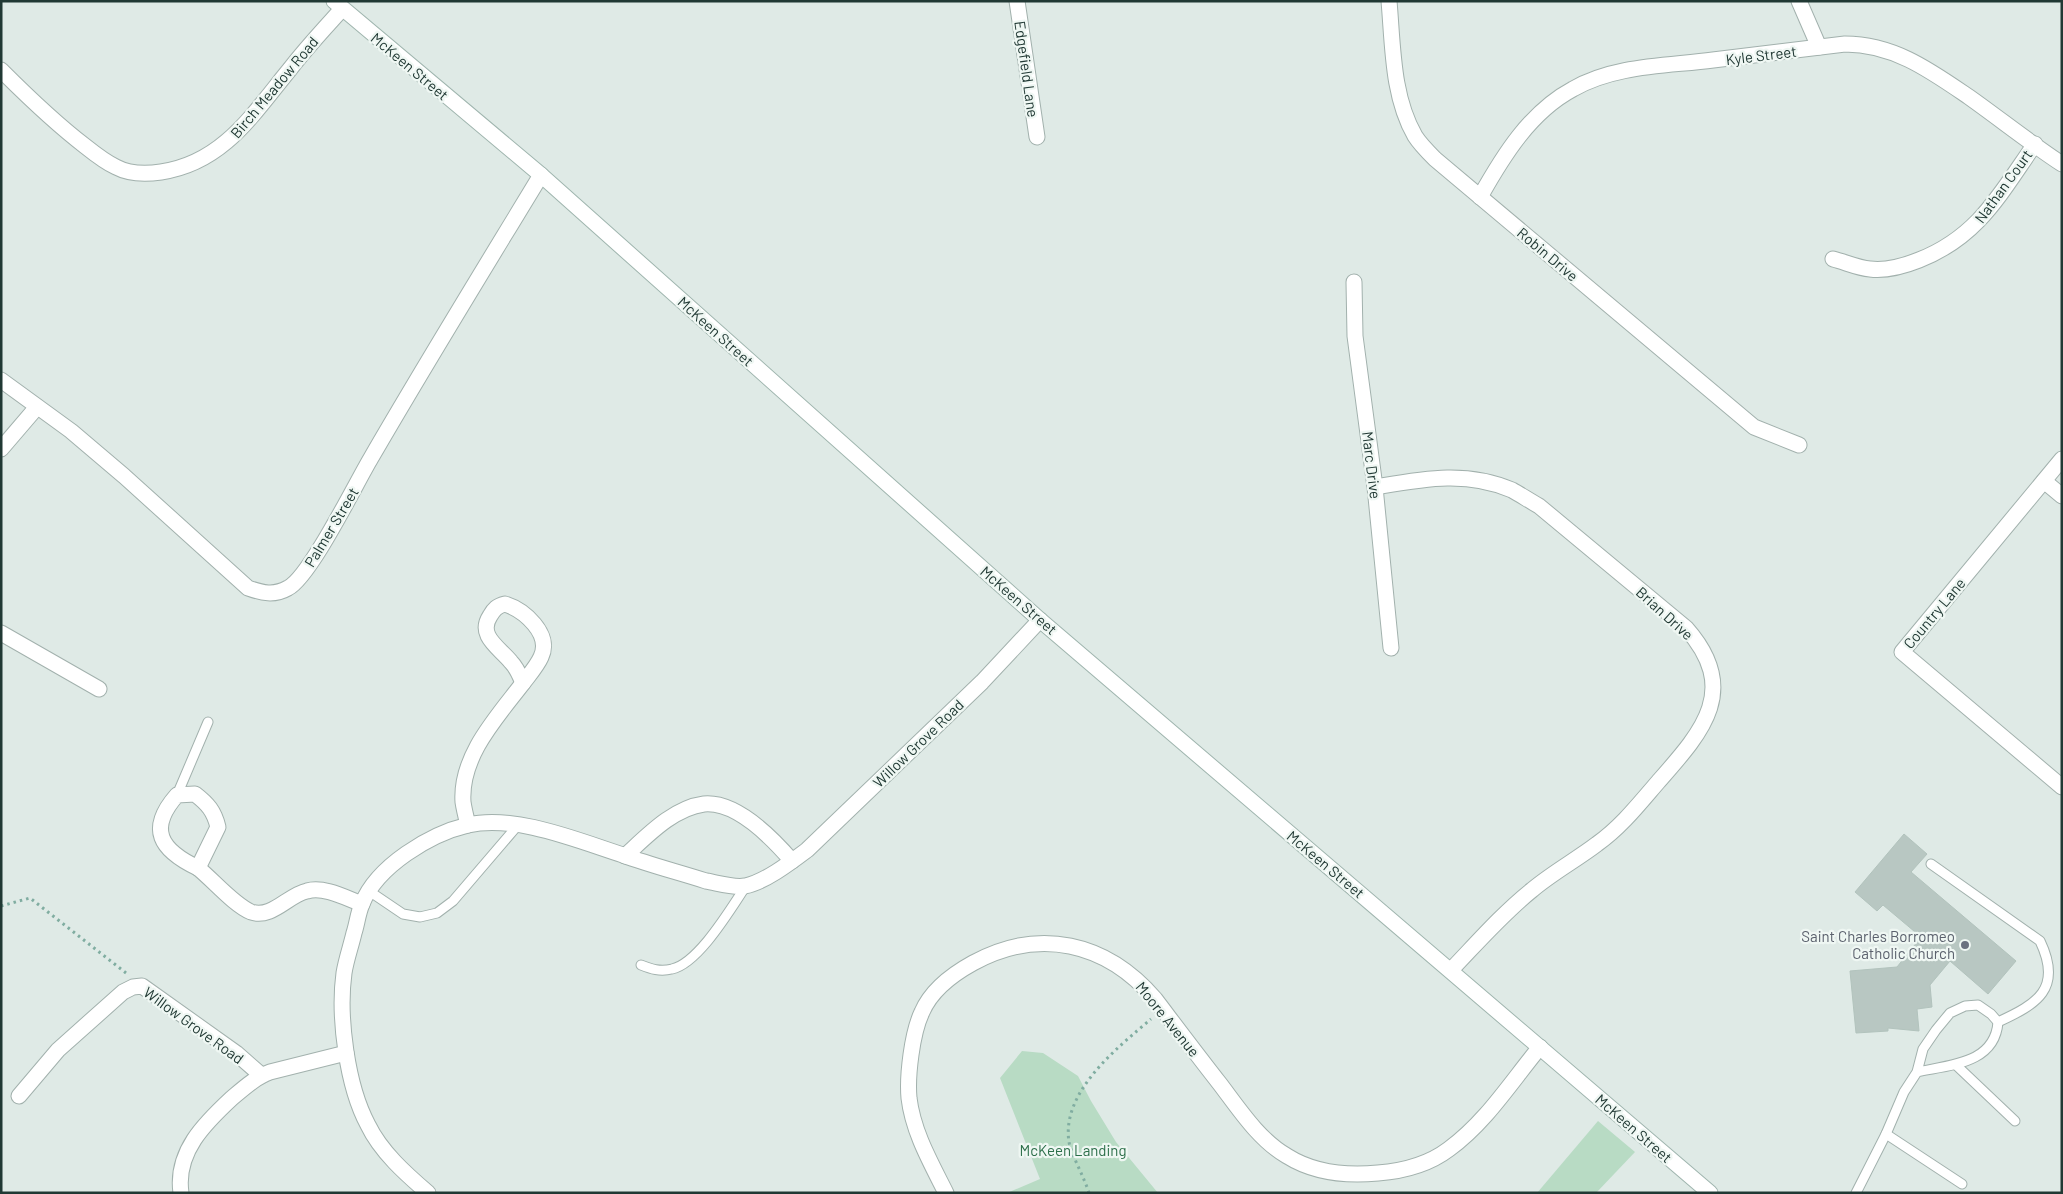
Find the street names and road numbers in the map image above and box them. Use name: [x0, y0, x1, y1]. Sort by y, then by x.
street label: Edgefield Lane: [1011, 20, 1043, 118]
street label: McKeen Street: [368, 28, 452, 104]
street label: Birch Meadow Road: [226, 33, 322, 141]
street label: Kyle Street: [1725, 42, 1797, 68]
street label: Nathan Court: [1970, 146, 2036, 226]
street label: Robin Drive: [1514, 223, 1582, 285]
street label: McKeen Street: [674, 292, 758, 370]
street label: Marc Drive: [1359, 430, 1385, 500]
street label: Palmer Street: [300, 484, 362, 570]
street label: McKeen Street: [977, 562, 1061, 638]
street label: Country Lane: [1899, 574, 1969, 652]
street label: Brian Drive: [1633, 583, 1697, 643]
street label: Willow Grove Road: [869, 695, 967, 791]
street label: McKeen Street: [1284, 826, 1368, 902]
street label: Moore Avenue: [1132, 978, 1204, 1060]
street label: Willow Grove Road: [141, 983, 247, 1067]
street label: McKeen Street: [1592, 1090, 1676, 1166]

